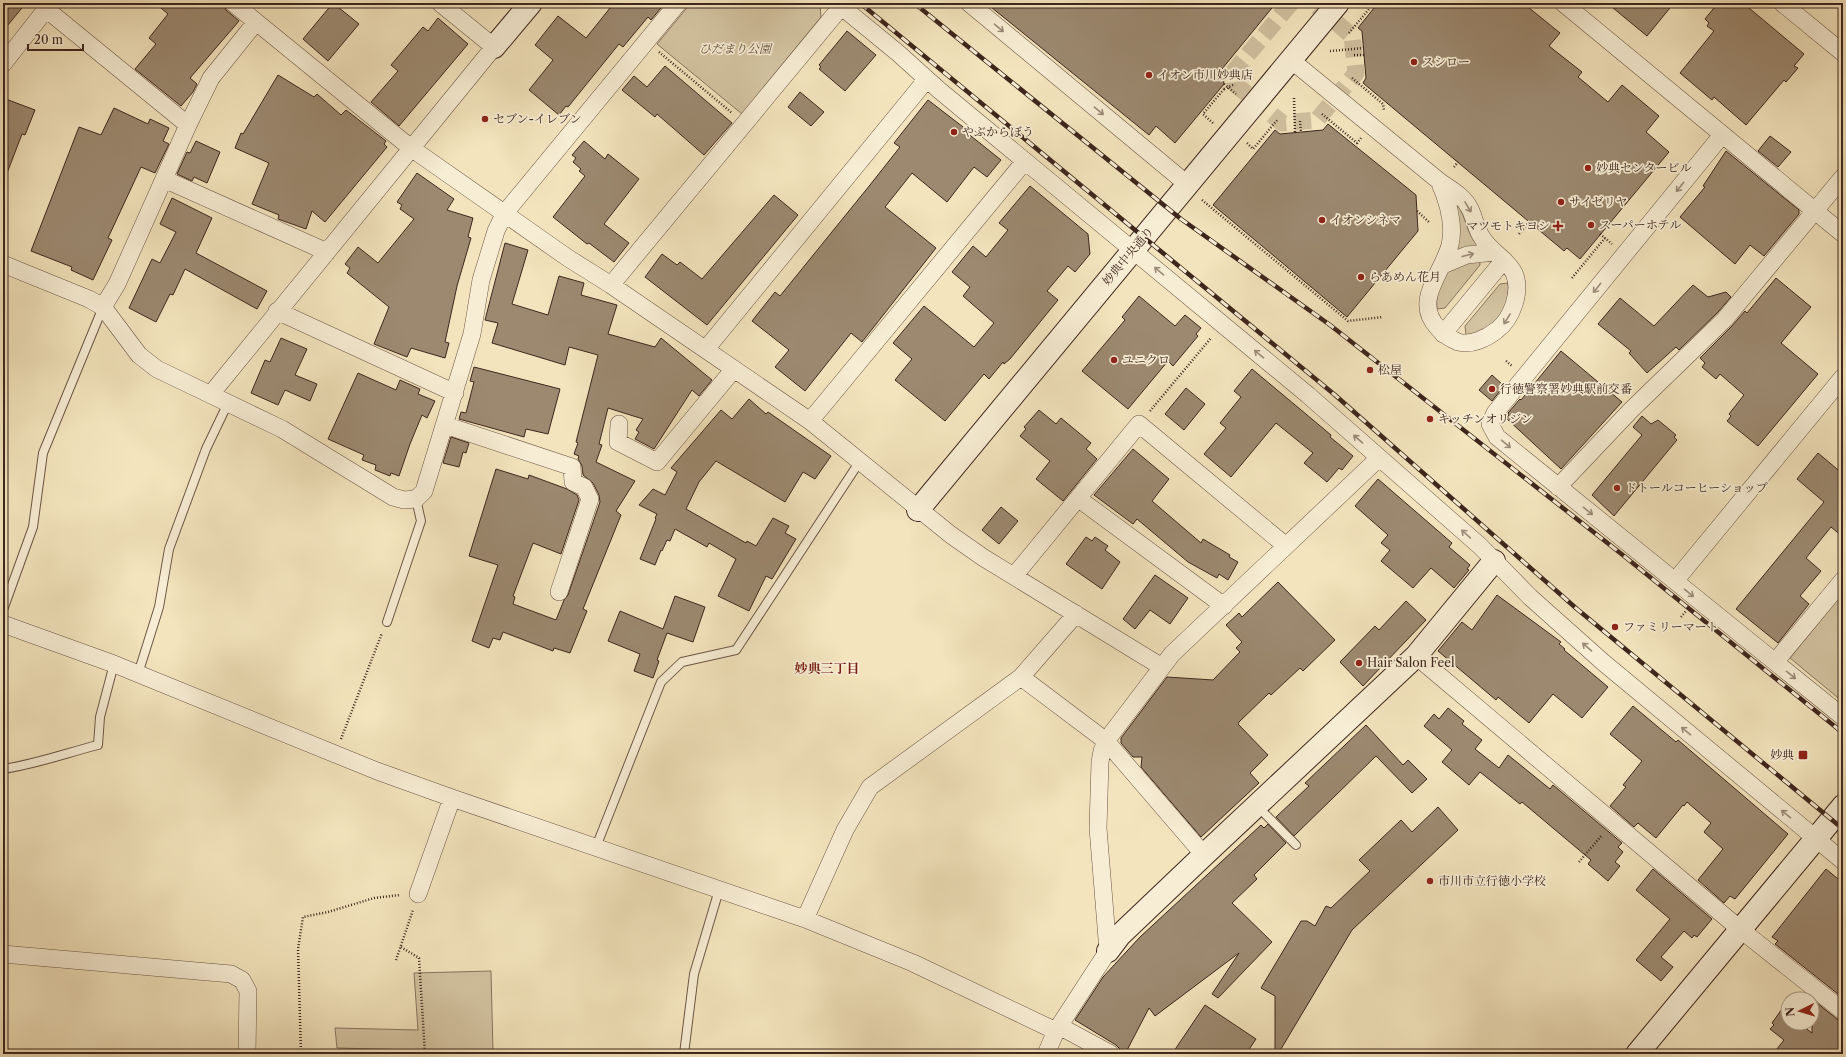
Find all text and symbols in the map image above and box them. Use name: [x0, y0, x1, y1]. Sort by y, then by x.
one-way arrow: [994, 23, 1004, 32]
scale bar: [28, 26, 83, 52]
text: 20 m: [34, 32, 63, 47]
park label: ひだまり公園: [699, 41, 773, 56]
place label: スシロー: [1422, 54, 1470, 69]
marker: スシロー: [1409, 57, 1419, 67]
place label: イオン市川妙典店: [1157, 67, 1253, 82]
marker: イオン市川妙典店: [1144, 70, 1154, 80]
one-way arrow: [1094, 106, 1104, 115]
place label: セブン-イレブン: [493, 111, 582, 126]
marker: セブン-イレブン: [480, 114, 490, 124]
place label: やぶからぼう: [962, 124, 1034, 139]
marker: やぶからぼう: [949, 127, 959, 137]
place label: 妙典センタービル: [1596, 160, 1692, 175]
marker: 妙典センタービル: [1583, 163, 1593, 173]
one-way arrow: [1675, 182, 1684, 192]
place label: サイゼリヤ: [1569, 194, 1628, 209]
marker: サイゼリヤ: [1556, 197, 1566, 207]
one-way arrow: [1463, 201, 1472, 212]
place label: イオンシネマ: [1330, 212, 1401, 227]
marker: イオンシネマ: [1317, 215, 1327, 225]
place label: スーパーホテル: [1599, 217, 1681, 232]
place label: マツモトキヨシ: [1466, 218, 1550, 233]
marker: スーパーホテル: [1586, 220, 1596, 230]
marker: マツモトキヨシ: [1553, 221, 1563, 231]
street label: 妙典中央通り: [1099, 223, 1157, 288]
one-way arrow: [1461, 251, 1474, 259]
one-way arrow: [1154, 266, 1165, 275]
place label: らあめん花月: [1369, 269, 1441, 284]
marker: らあめん花月: [1356, 272, 1366, 282]
one-way arrow: [1593, 282, 1602, 293]
one-way arrow: [1503, 313, 1512, 324]
one-way arrow: [1254, 350, 1264, 359]
place label: ユニクロ: [1122, 352, 1170, 367]
marker: ユニクロ: [1109, 355, 1119, 365]
place label: 松屋: [1378, 362, 1402, 377]
marker: 松屋: [1365, 365, 1375, 375]
place label: 行徳警察署妙典駅前交番: [1500, 381, 1632, 396]
marker: 行徳警察署妙典駅前交番: [1487, 384, 1497, 394]
place label: キッチンオリジン: [1438, 411, 1533, 426]
marker: キッチンオリジン: [1425, 414, 1435, 424]
one-way arrow: [1352, 434, 1363, 443]
one-way arrow: [1501, 440, 1511, 449]
place label: ドトールコーヒーショップ: [1625, 480, 1768, 495]
marker: ドトールコーヒーショップ: [1612, 483, 1622, 493]
one-way arrow: [1583, 507, 1594, 516]
one-way arrow: [1461, 529, 1471, 538]
one-way arrow: [1684, 589, 1695, 597]
place label: ファミリーマート: [1623, 619, 1719, 634]
marker: ファミリーマート: [1610, 622, 1620, 632]
one-way arrow: [1581, 643, 1592, 652]
place label: Hair Salon Feel: [1367, 655, 1455, 670]
marker: Hair Salon Feel: [1354, 658, 1364, 668]
district label: 妙典三丁目: [794, 660, 860, 676]
one-way arrow: [1785, 670, 1796, 679]
one-way arrow: [1681, 727, 1692, 736]
place label: 妙典: [1770, 747, 1794, 762]
marker: 妙典: [1797, 749, 1809, 761]
one-way arrow: [1781, 810, 1792, 819]
place label: 市川市立行徳小学校: [1438, 873, 1546, 888]
marker: 市川市立行徳小学校: [1425, 876, 1435, 886]
north arrow: [1780, 991, 1820, 1031]
text: N: [1783, 1006, 1797, 1017]

